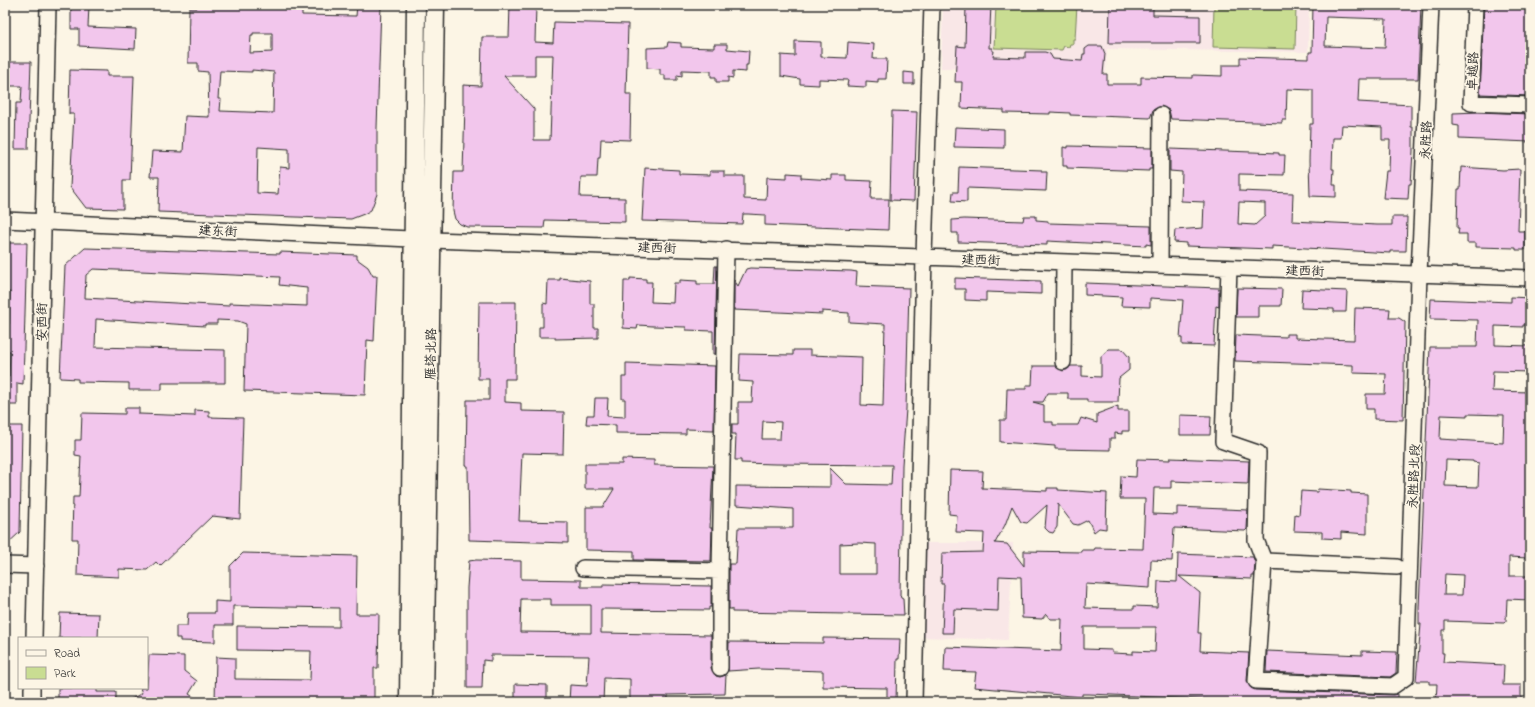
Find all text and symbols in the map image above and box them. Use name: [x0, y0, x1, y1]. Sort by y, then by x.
street label: 卓越路: [1463, 51, 1484, 91]
street label: 永胜路: [1416, 120, 1437, 160]
street label: 建东街: [198, 221, 238, 242]
street label: 建西街: [637, 238, 677, 259]
street label: 建西街: [961, 250, 1001, 271]
street label: 建西街: [1285, 261, 1325, 282]
street label: 安西街: [33, 302, 52, 342]
street label: 雁塔北路: [422, 328, 441, 380]
street label: 永胜路北段: [1404, 443, 1425, 509]
legend: [18, 637, 148, 689]
text: Road: [54, 645, 80, 663]
text: Park: [54, 665, 76, 683]

